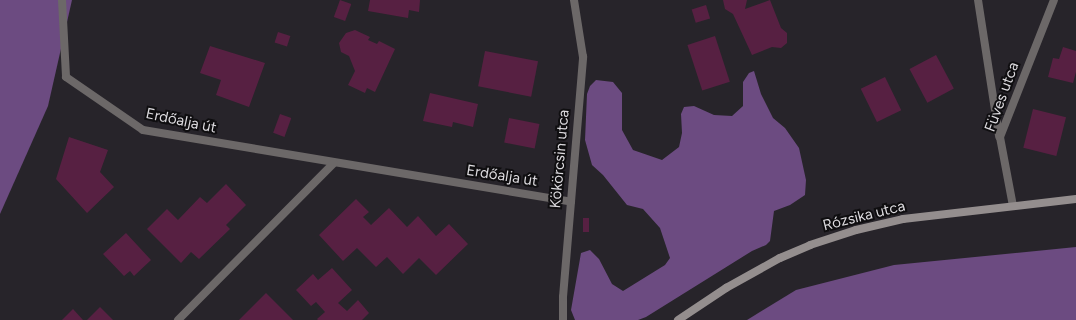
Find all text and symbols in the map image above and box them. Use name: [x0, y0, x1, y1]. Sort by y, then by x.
street label: Füves utca: [981, 60, 1023, 134]
street label: Erdőalja út: [144, 105, 218, 137]
street label: Kökörcsin utca: [547, 109, 573, 209]
street label: Erdőalja út: [465, 161, 539, 191]
street label: Rózsika utca: [821, 197, 907, 235]

